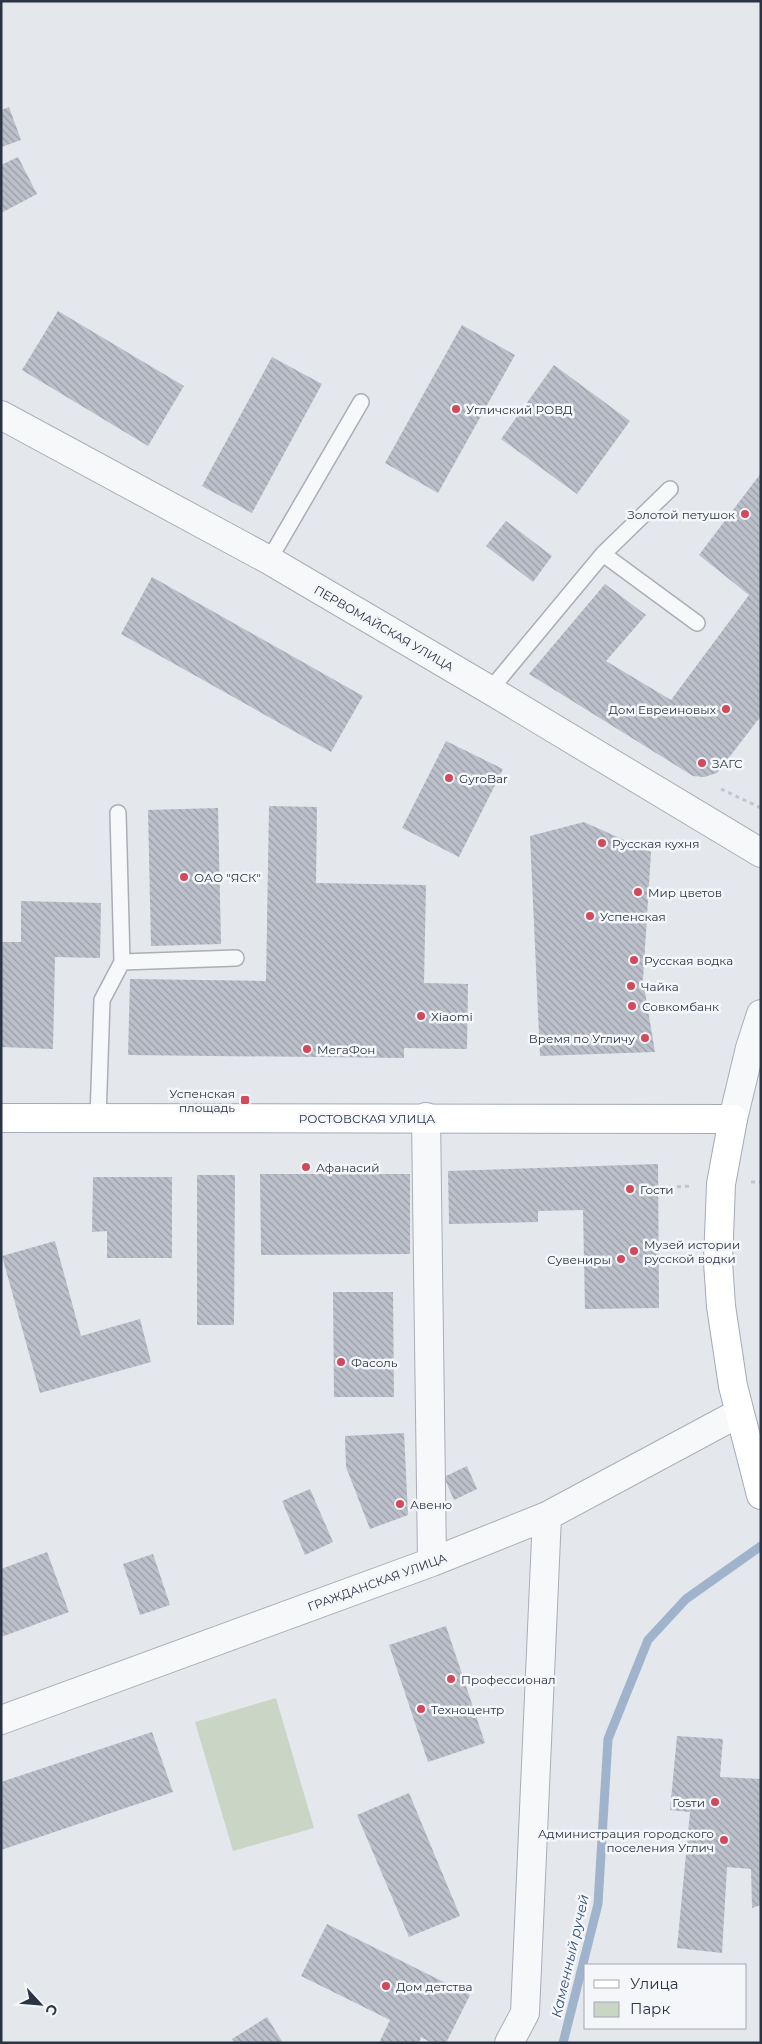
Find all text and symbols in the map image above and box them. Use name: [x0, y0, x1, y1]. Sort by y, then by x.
place label: Угличский РОВД: [466, 402, 573, 417]
marker: Угличский РОВД: [450, 403, 462, 415]
place label: Золотой петушок: [627, 507, 735, 522]
marker: Золотой петушок: [739, 508, 751, 520]
street label: ПЕРВОМАЙСКАЯ УЛИЦА: [311, 582, 457, 674]
place label: Дом Евреиновых: [609, 702, 717, 717]
marker: Дом Евреиновых: [720, 703, 732, 715]
place label: ЗАГС: [712, 756, 743, 771]
marker: ЗАГС: [696, 757, 708, 769]
place label: GyroBar: [459, 771, 508, 786]
marker: GyroBar: [443, 772, 455, 784]
place label: Русская кухня: [612, 836, 699, 851]
marker: Русская кухня: [596, 837, 608, 849]
place label: ОАО "ЯСК": [194, 870, 261, 885]
marker: ОАО "ЯСК": [178, 871, 190, 883]
place label: Мир цветов: [648, 885, 722, 900]
marker: Мир цветов: [632, 886, 644, 898]
place label: Успенская: [600, 909, 666, 924]
marker: Успенская: [584, 910, 596, 922]
place label: Русская водка: [644, 953, 733, 968]
marker: Русская водка: [628, 954, 640, 966]
place label: Чайка: [641, 979, 679, 994]
marker: Чайка: [625, 980, 637, 992]
place label: Совкомбанк: [642, 999, 719, 1014]
marker: Совкомбанк: [626, 1000, 638, 1012]
place label: Xiaomi: [431, 1009, 473, 1024]
marker: Xiaomi: [415, 1010, 427, 1022]
place label: Время по Угличу: [529, 1031, 635, 1046]
marker: Время по Угличу: [639, 1032, 651, 1044]
place label: МегаФон: [317, 1042, 375, 1057]
marker: МегаФон: [301, 1043, 313, 1055]
place label: Успенская площадь: [169, 1086, 235, 1115]
marker: Успенская площадь: [239, 1094, 251, 1106]
street label: РОСТОВСКАЯ УЛИЦА: [299, 1111, 435, 1126]
place label: Афанасий: [316, 1160, 380, 1175]
marker: Афанасий: [300, 1161, 312, 1173]
place label: Гости: [640, 1182, 674, 1197]
marker: Гости: [624, 1183, 636, 1195]
place label: Музей истории русской водки: [644, 1237, 740, 1266]
marker: Музей истории русской водки: [628, 1245, 640, 1257]
place label: Сувениры: [547, 1252, 611, 1267]
marker: Сувениры: [615, 1253, 627, 1265]
place label: Фасоль: [351, 1355, 398, 1370]
marker: Фасоль: [335, 1356, 347, 1368]
place label: Авеню: [410, 1497, 452, 1512]
marker: Авеню: [394, 1498, 406, 1510]
street label: ГРАЖДАНСКАЯ УЛИЦА: [305, 1550, 449, 1614]
place label: Профессионал: [461, 1672, 556, 1687]
marker: Профессионал: [445, 1673, 457, 1685]
place label: Техноцентр: [431, 1702, 504, 1717]
marker: Техноцентр: [415, 1703, 427, 1715]
place label: Гоsти: [672, 1795, 705, 1810]
marker: Гоsти: [709, 1796, 721, 1808]
place label: Администрация городского поселения Углич: [538, 1826, 714, 1855]
marker: Администрация городского поселения Углич: [718, 1834, 730, 1846]
water label: Каменный ручей: [547, 1893, 593, 2019]
legend: [584, 1964, 747, 2029]
text: Улица: [630, 1974, 678, 1993]
north arrow: [15, 1979, 65, 2029]
place label: Дом детства: [396, 1979, 473, 1994]
marker: Дом детства: [380, 1980, 392, 1992]
text: Парк: [630, 1999, 670, 2018]
text: С: [41, 2001, 62, 2018]

